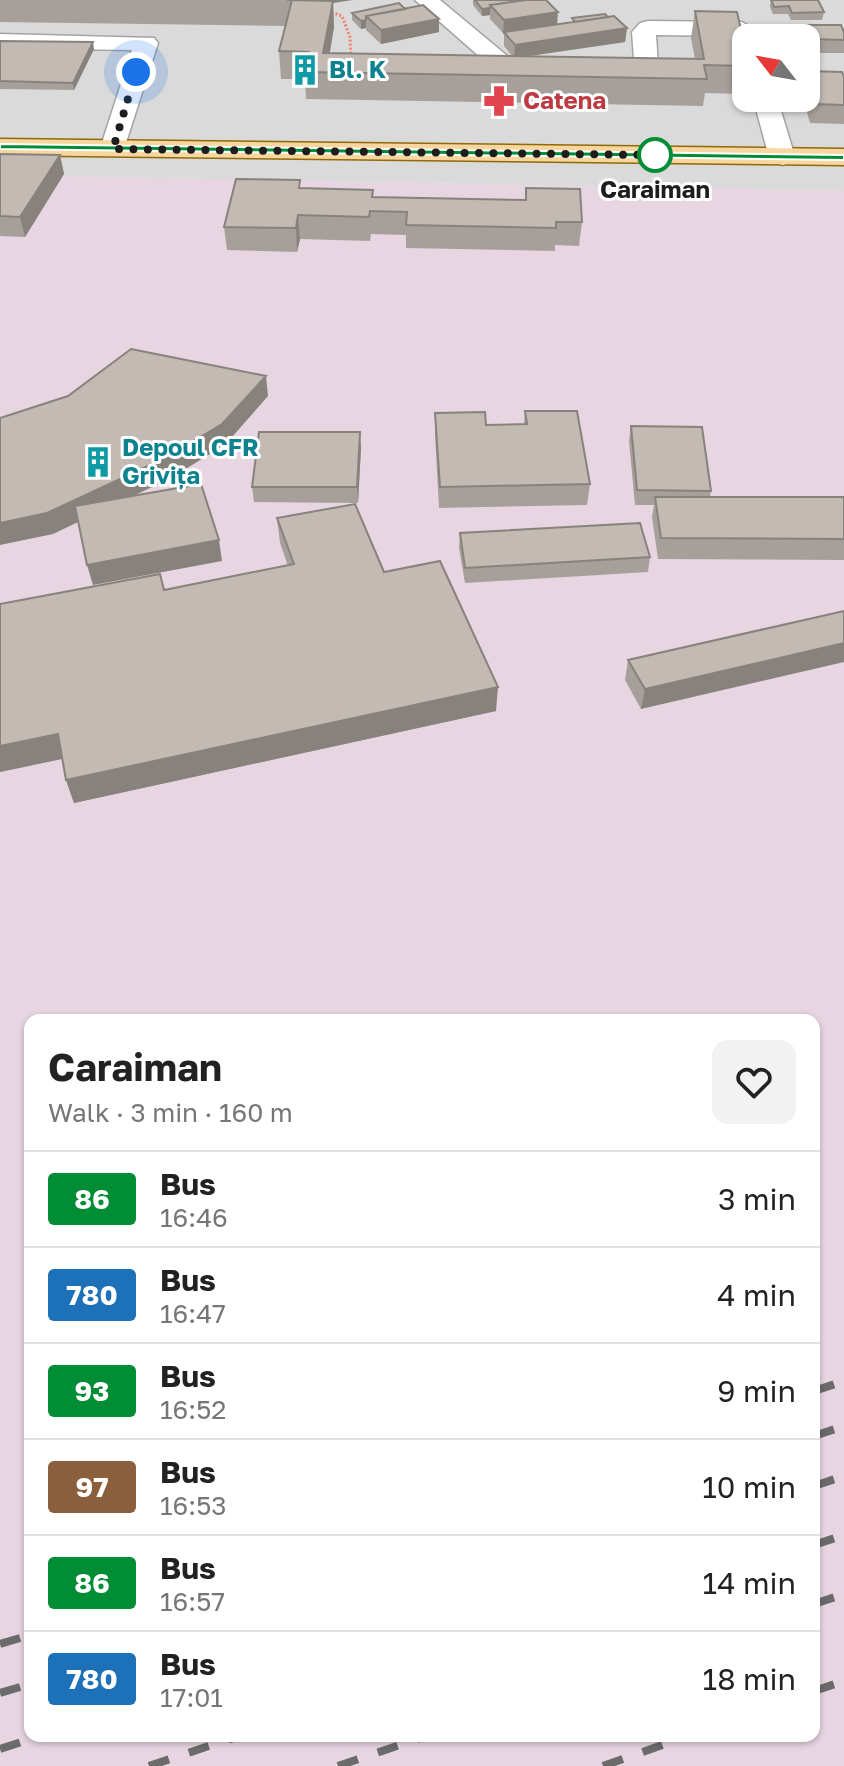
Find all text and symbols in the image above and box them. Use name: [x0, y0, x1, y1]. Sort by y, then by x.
north arrow: [732, 24, 820, 112]
map controls: [732, 24, 820, 112]
your location: [116, 52, 156, 92]
building icon: Bl. K: [288, 53, 322, 87]
place label: Bl. K: [329, 54, 387, 83]
pharmacy icon: Catena: [482, 84, 516, 118]
place label: Catena: [523, 85, 606, 114]
marker: Caraiman: [638, 138, 672, 172]
place label: Caraiman: [600, 174, 710, 203]
place label: Depoul CFR Grivița: [122, 432, 259, 490]
building icon: Depoul CFR Grivița: [81, 445, 115, 479]
button: heart: [712, 1040, 796, 1124]
text: Caraiman: [48, 1044, 222, 1089]
text: Walk · 3 min · 160 m: [48, 1097, 293, 1128]
text: Bus: [160, 1166, 216, 1202]
text: 3 min: [718, 1181, 796, 1217]
text: 86: [74, 1182, 110, 1215]
text: 16:46: [160, 1202, 228, 1233]
text: Bus: [160, 1262, 216, 1298]
text: 4 min: [717, 1277, 796, 1313]
text: 780: [66, 1278, 118, 1311]
text: 16:47: [160, 1298, 226, 1329]
text: Bus: [160, 1358, 216, 1394]
text: 9 min: [717, 1373, 796, 1409]
text: 93: [75, 1374, 109, 1407]
text: 16:52: [160, 1394, 226, 1425]
text: Bus: [160, 1454, 216, 1490]
text: 10 min: [702, 1469, 796, 1505]
text: 97: [75, 1470, 109, 1503]
text: 16:53: [160, 1490, 226, 1521]
text: Bus: [160, 1550, 216, 1586]
text: 14 min: [703, 1565, 796, 1601]
text: 86: [74, 1566, 110, 1599]
text: 16:57: [160, 1586, 225, 1617]
text: Bus: [160, 1646, 216, 1682]
text: 18 min: [703, 1661, 796, 1697]
text: 780: [66, 1662, 118, 1695]
text: 17:01: [160, 1682, 223, 1713]

